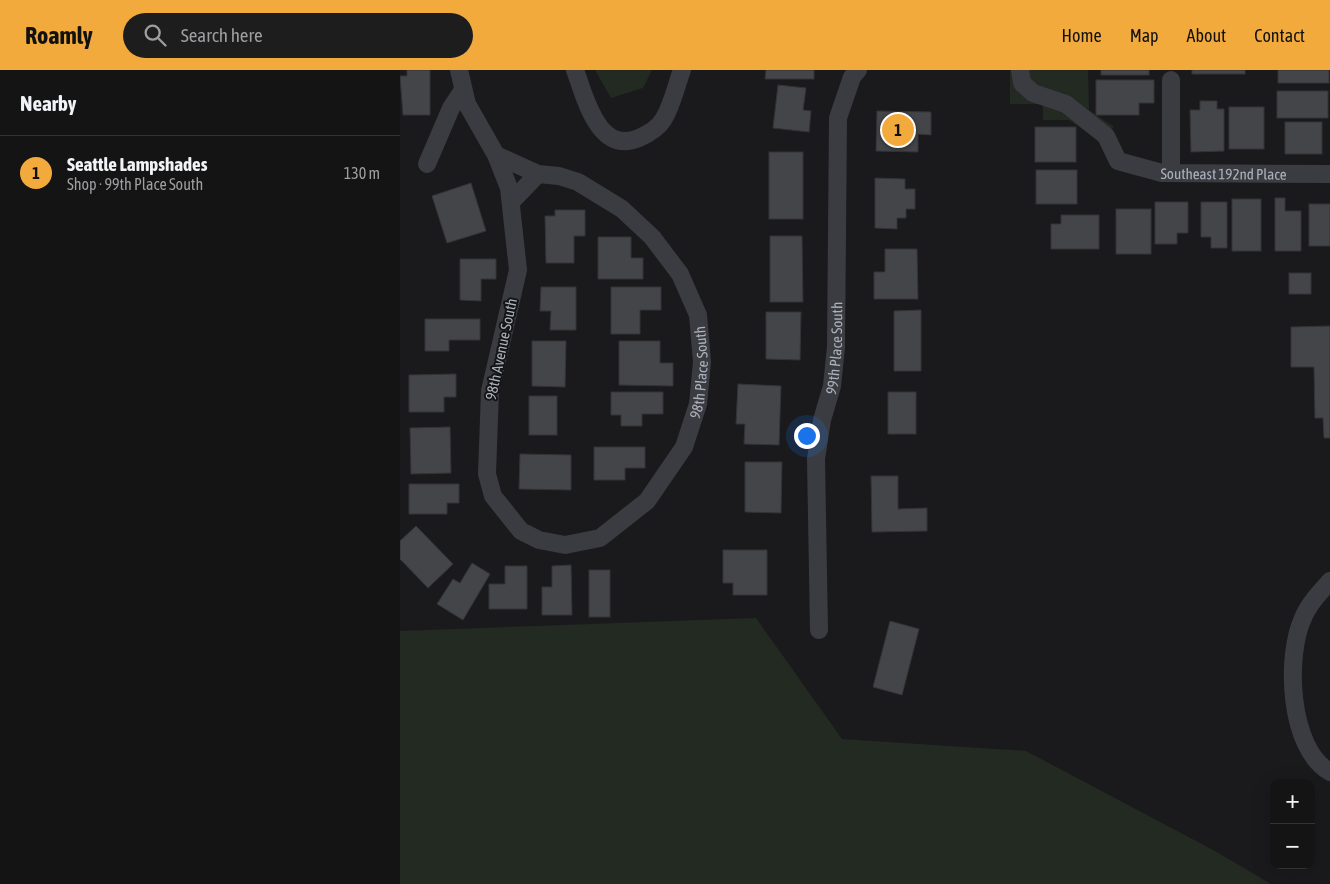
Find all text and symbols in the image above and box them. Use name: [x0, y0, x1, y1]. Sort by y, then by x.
search box: [123, 13, 473, 58]
icon: search: [141, 21, 169, 49]
text: Roamly: [25, 22, 93, 49]
text: Search here: [181, 24, 263, 46]
text: Home: [1062, 25, 1102, 46]
text: Map: [1130, 25, 1159, 46]
text: About: [1187, 25, 1226, 46]
text: Contact: [1254, 25, 1305, 46]
text: Nearby: [20, 91, 76, 115]
pin: 1: [882, 111, 914, 149]
text: Seattle Lampshades: [67, 153, 207, 175]
text: 1: [32, 164, 40, 182]
text: 130 m: [344, 164, 380, 182]
street label: Southeast 192nd Place: [1161, 164, 1287, 182]
text: Shop · 99th Place South: [67, 175, 203, 193]
street label: 98th Avenue South: [482, 297, 520, 401]
street label: 99th Place South: [821, 302, 845, 396]
street label: 98th Place South: [685, 325, 711, 421]
your location: [794, 423, 820, 449]
map controls: [1270, 779, 1315, 869]
button: +: [1270, 779, 1315, 824]
button: −: [1270, 824, 1315, 869]

